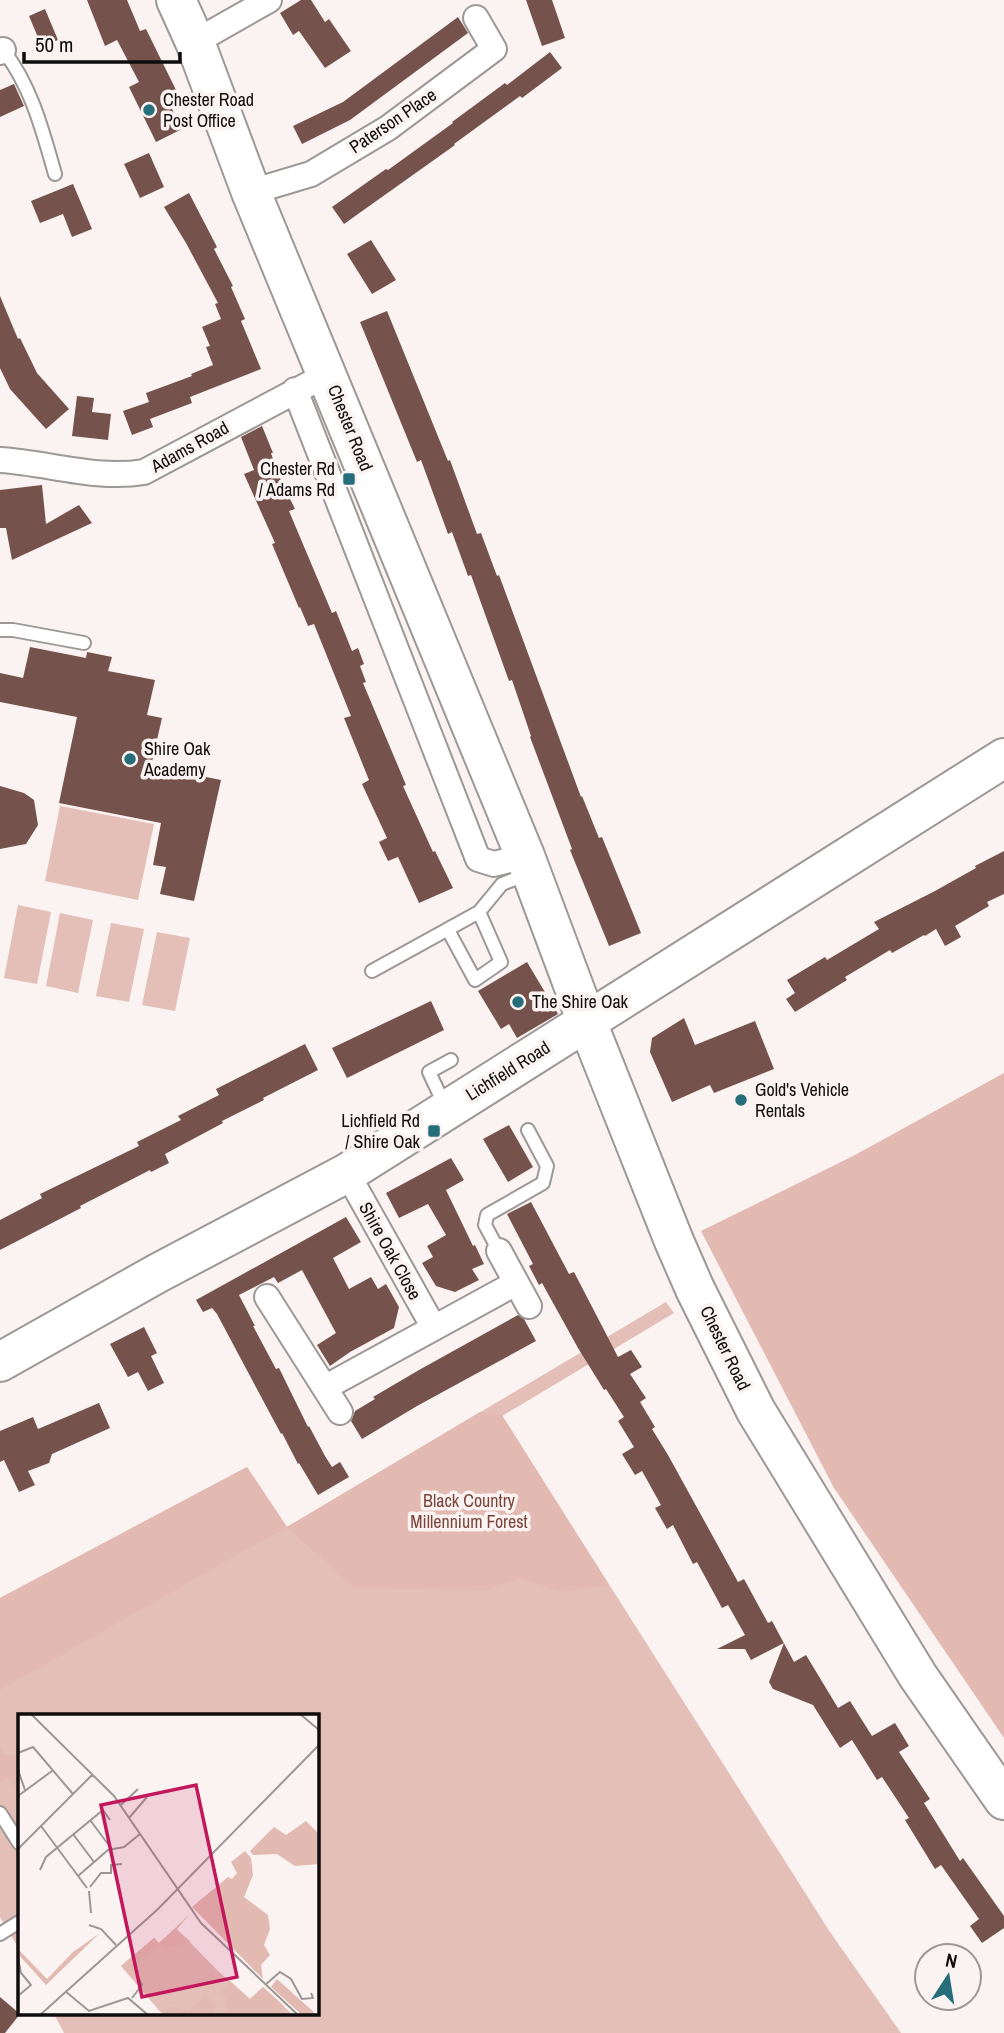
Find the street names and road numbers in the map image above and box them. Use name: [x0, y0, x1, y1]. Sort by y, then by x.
street label: Paterson Place: [344, 82, 441, 159]
street label: Chester Road: [322, 381, 379, 475]
street label: Adams Road: [146, 415, 233, 479]
street label: Lichfield Road: [461, 1035, 555, 1106]
street label: Shire Oak Close: [353, 1197, 428, 1304]
street label: Chester Road: [694, 1301, 757, 1394]

